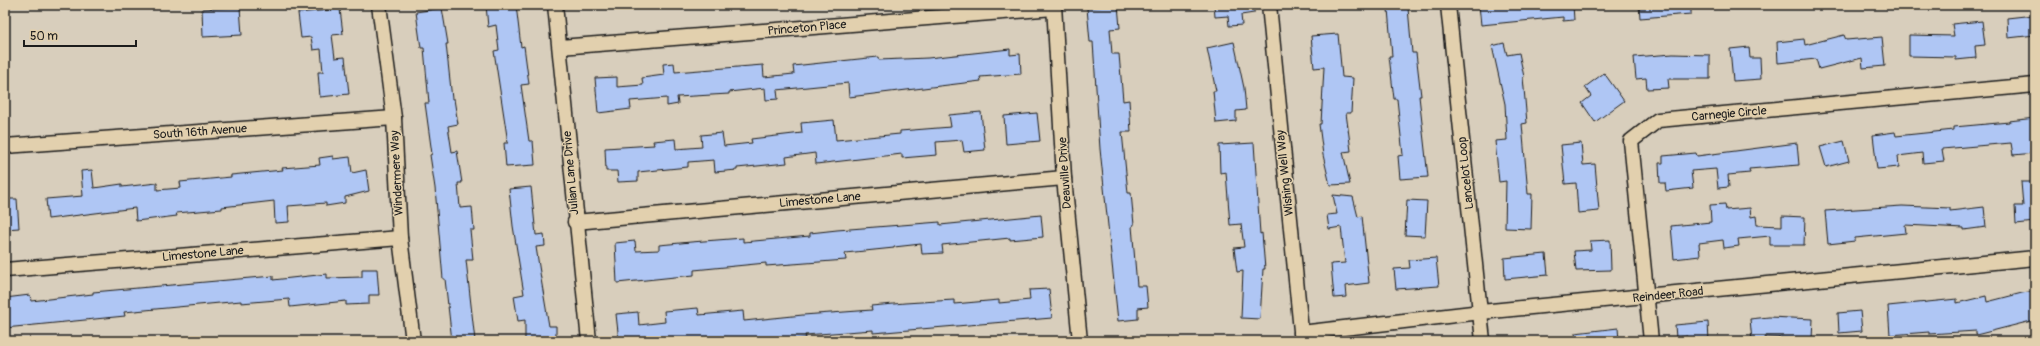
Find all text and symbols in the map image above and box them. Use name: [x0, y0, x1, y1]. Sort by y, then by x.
street label: Princeton Place: [767, 17, 847, 39]
scale bar: [24, 22, 136, 48]
text: 50 m: [30, 29, 58, 44]
street label: Carnegie Circle: [1691, 103, 1767, 125]
street label: South 16th Avenue: [152, 121, 248, 143]
street label: Wishing Well Way: [1273, 129, 1297, 217]
street label: Windermere Way: [387, 130, 407, 216]
street label: Julian Lane Drive: [560, 130, 582, 216]
street label: Deauville Drive: [1055, 136, 1075, 210]
street label: Lancelot Loop: [1455, 136, 1477, 210]
street label: Limestone Lane: [779, 189, 861, 211]
street label: Limestone Lane: [162, 243, 244, 265]
street label: Reindeer Road: [1632, 284, 1704, 306]

